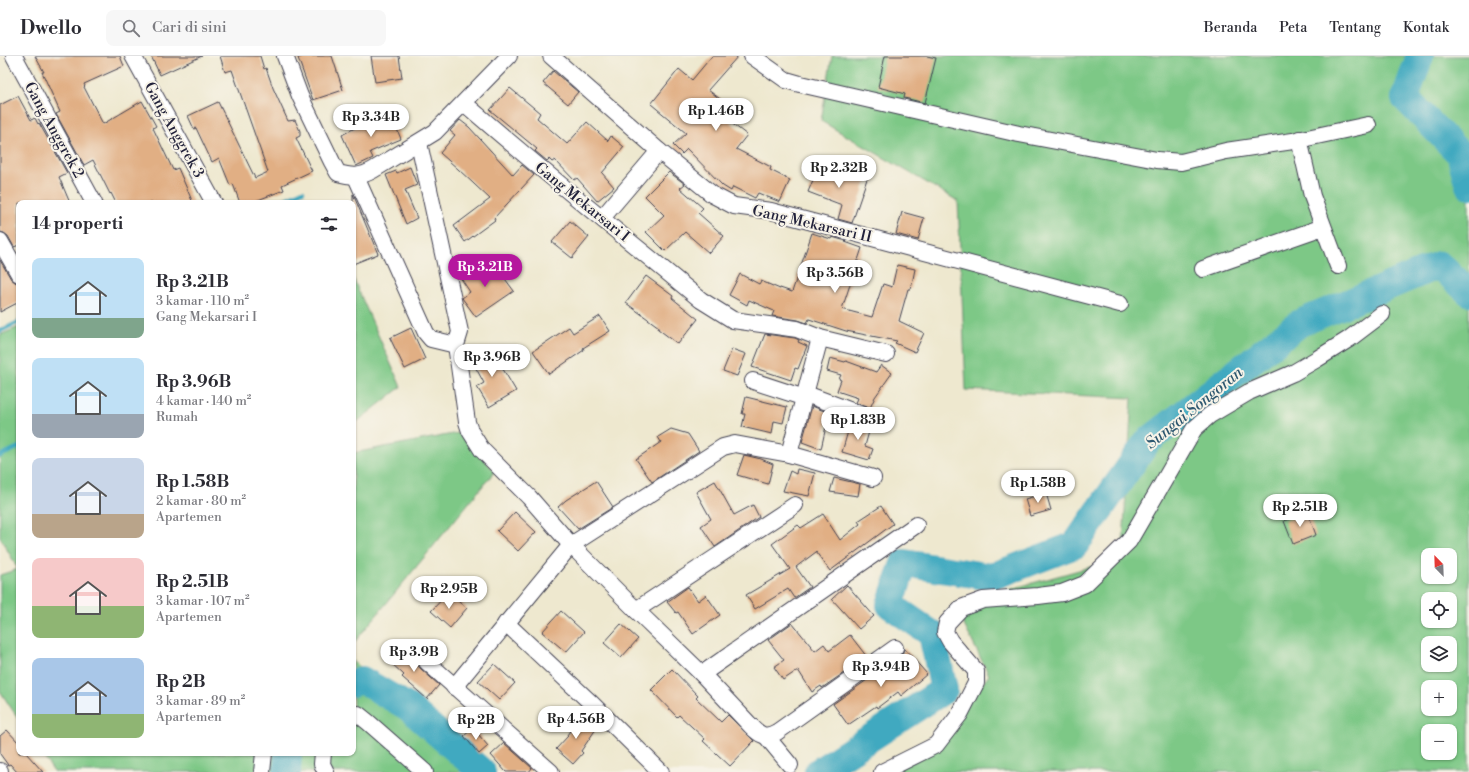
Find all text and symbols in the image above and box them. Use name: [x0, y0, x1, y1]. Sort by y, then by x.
search box: [106, 10, 386, 46]
text: Dwello: [20, 16, 82, 40]
icon: search: [120, 17, 142, 39]
text: Cari di sini: [152, 18, 227, 37]
text: Beranda: [1204, 19, 1257, 37]
text: Peta: [1279, 19, 1307, 37]
text: Tentang: [1329, 19, 1381, 37]
text: Kontak: [1403, 19, 1449, 37]
street label: Gang Anggrek 2: [20, 79, 88, 181]
street label: Gang Anggrek 3: [140, 79, 208, 181]
pin: Rp 1.46B: [675, 98, 757, 132]
text: Rp 1.46B: [688, 103, 744, 119]
pin: Rp 3.34B: [330, 104, 412, 138]
text: Rp 3.34B: [342, 109, 400, 125]
pin: Rp 2.32B: [798, 155, 880, 189]
street label: Gang Mekarsari I: [531, 158, 633, 246]
text: Rp 2.32B: [810, 160, 868, 176]
street label: Gang Mekarsari II: [750, 201, 874, 247]
text: 14 properti: [32, 213, 123, 235]
icon: filters: [318, 213, 340, 235]
pin: Rp 3.21B: [444, 254, 526, 288]
text: Rp 3.21B: [457, 259, 513, 275]
pin: Rp 3.56B: [794, 260, 876, 294]
text: Rp 3.56B: [806, 265, 864, 281]
text: Rp 3.21B: [156, 271, 229, 293]
icon: home: [64, 274, 112, 322]
text: 3 kamar · 110 m²: [156, 293, 249, 309]
text: Gang Mekarsari I: [156, 309, 257, 325]
pin: Rp 3.96B: [451, 344, 533, 378]
text: Rp 3.96B: [463, 349, 521, 365]
water label: Sungai Songoran: [1141, 362, 1248, 453]
text: Rp 3.96B: [156, 371, 231, 393]
icon: home: [64, 374, 112, 422]
text: 4 kamar · 140 m²: [156, 393, 251, 409]
pin: Rp 1.83B: [817, 407, 899, 441]
text: Rumah: [156, 409, 198, 425]
text: Rp 1.83B: [830, 412, 886, 428]
pin: Rp 1.58B: [997, 470, 1079, 504]
text: Rp 1.58B: [156, 471, 229, 493]
icon: home: [64, 474, 112, 522]
text: Rp 1.58B: [1010, 475, 1066, 491]
text: 2 kamar · 80 m²: [156, 493, 246, 509]
pin: Rp 2.51B: [1259, 494, 1341, 528]
text: Rp 2.51B: [1272, 499, 1328, 515]
text: Apartemen: [156, 509, 222, 525]
north arrow: [1421, 548, 1457, 584]
map controls: [1421, 548, 1457, 760]
text: Rp 2.51B: [156, 571, 229, 593]
icon: home: [64, 574, 112, 622]
pin: Rp 2.95B: [408, 576, 490, 610]
text: Rp 2.95B: [420, 581, 478, 597]
button: locate: [1421, 592, 1457, 628]
text: 3 kamar · 107 m²: [156, 593, 250, 609]
text: Apartemen: [156, 609, 222, 625]
button: layers: [1421, 636, 1457, 672]
pin: Rp 3.9B: [377, 639, 451, 673]
text: Rp 3.9B: [389, 644, 439, 660]
pin: Rp 3.94B: [840, 654, 922, 688]
text: Rp 3.94B: [852, 659, 910, 675]
text: Rp 2B: [156, 671, 206, 693]
icon: home: [64, 674, 112, 722]
button: +: [1421, 680, 1457, 716]
text: 3 kamar · 89 m²: [156, 693, 245, 709]
pin: Rp 4.56B: [535, 706, 617, 740]
pin: Rp 2B: [448, 707, 504, 741]
text: Apartemen: [156, 709, 222, 725]
text: Rp 4.56B: [547, 711, 605, 727]
text: Rp 2B: [457, 712, 495, 728]
button: −: [1421, 724, 1457, 760]

